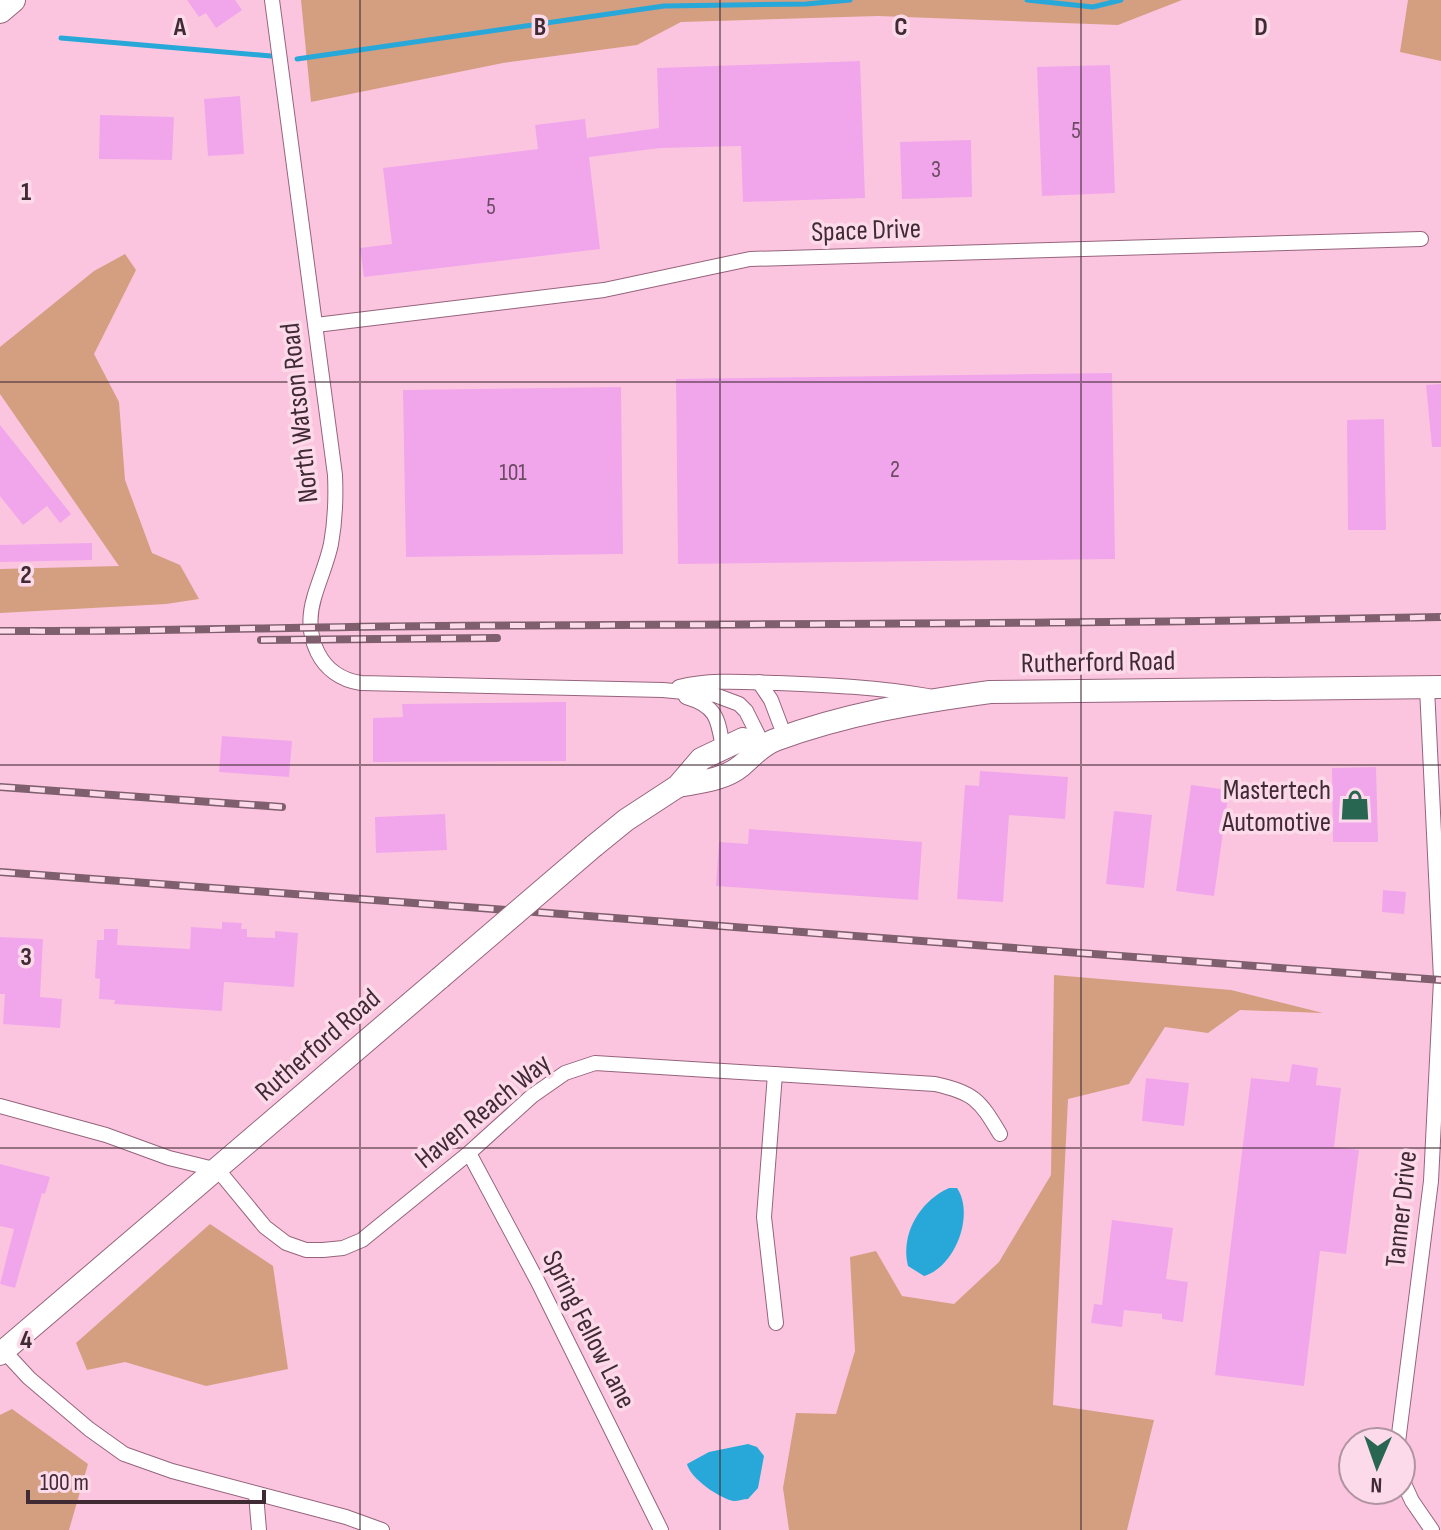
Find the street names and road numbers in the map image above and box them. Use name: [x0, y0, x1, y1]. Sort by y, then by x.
street label: Space Drive: [811, 212, 922, 249]
street label: North Watson Road: [274, 321, 325, 504]
street label: Rutherford Road: [1021, 645, 1175, 680]
street label: Rutherford Road: [249, 982, 387, 1108]
street label: Haven Reach Way: [409, 1047, 557, 1176]
street label: Tanner Drive: [1379, 1149, 1424, 1269]
street label: Spring Fellow Lane: [535, 1245, 642, 1414]

